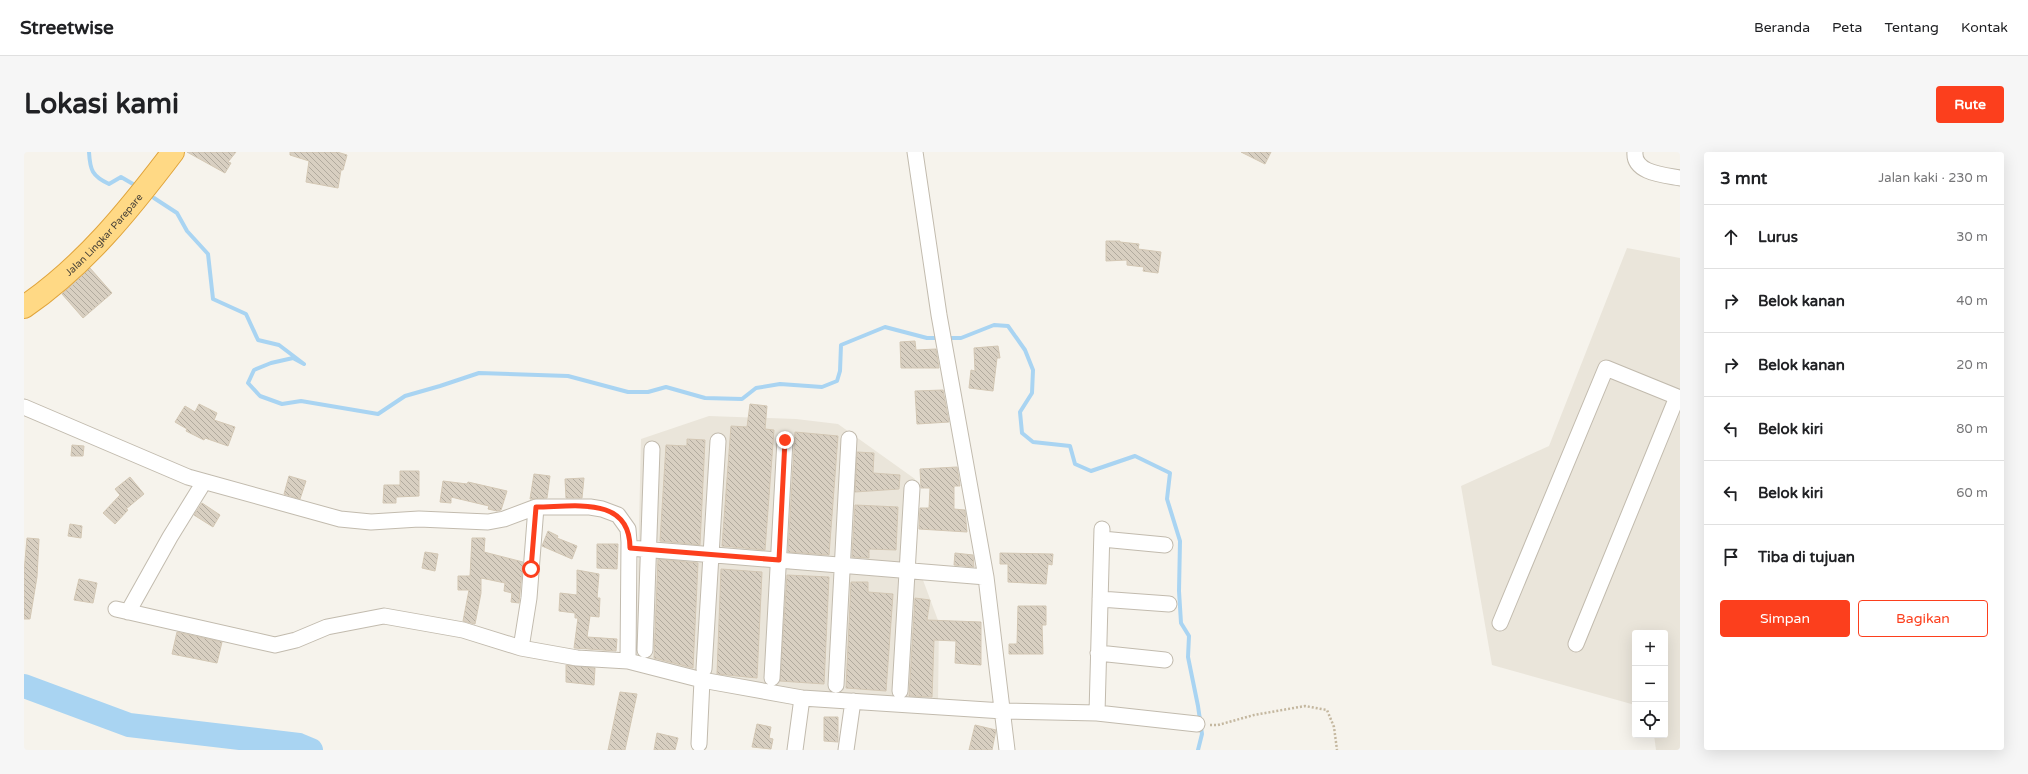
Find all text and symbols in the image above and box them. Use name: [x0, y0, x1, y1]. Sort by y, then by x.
text: Streetwise: [20, 17, 114, 39]
text: Beranda: [1754, 19, 1810, 36]
text: Peta: [1832, 19, 1862, 36]
text: Tentang: [1884, 19, 1939, 36]
text: Kontak: [1961, 19, 2008, 36]
button: Rute: [1936, 86, 2004, 123]
text: Lokasi kami: [24, 87, 179, 121]
text: 3 mnt: [1720, 168, 1767, 189]
text: Jalan kaki · 230 m: [1878, 170, 1988, 186]
street label: Jalan Lingkar Parepare: [63, 191, 145, 279]
icon: ahead: [1720, 226, 1742, 248]
text: Lurus: [1758, 228, 1798, 246]
text: 30 m: [1956, 229, 1988, 245]
icon: right: [1720, 290, 1742, 312]
text: Belok kanan: [1758, 292, 1845, 310]
text: 40 m: [1956, 293, 1988, 309]
icon: right: [1720, 354, 1742, 376]
text: Belok kanan: [1758, 356, 1845, 374]
text: 20 m: [1956, 357, 1988, 373]
icon: left: [1720, 418, 1742, 440]
text: Belok kiri: [1758, 420, 1823, 438]
text: 80 m: [1956, 421, 1988, 437]
route end: [776, 431, 794, 449]
icon: left: [1720, 482, 1742, 504]
text: Belok kiri: [1758, 484, 1823, 502]
text: 60 m: [1956, 485, 1988, 501]
icon: arrive: [1720, 546, 1742, 568]
text: Tiba di tujuan: [1758, 548, 1855, 566]
route start: [522, 560, 540, 578]
button: Simpan: [1720, 600, 1850, 637]
button: Bagikan: [1858, 600, 1988, 637]
map controls: [1632, 630, 1668, 738]
button: +: [1632, 630, 1668, 666]
button: −: [1632, 666, 1668, 702]
button: locate: [1632, 702, 1668, 738]

